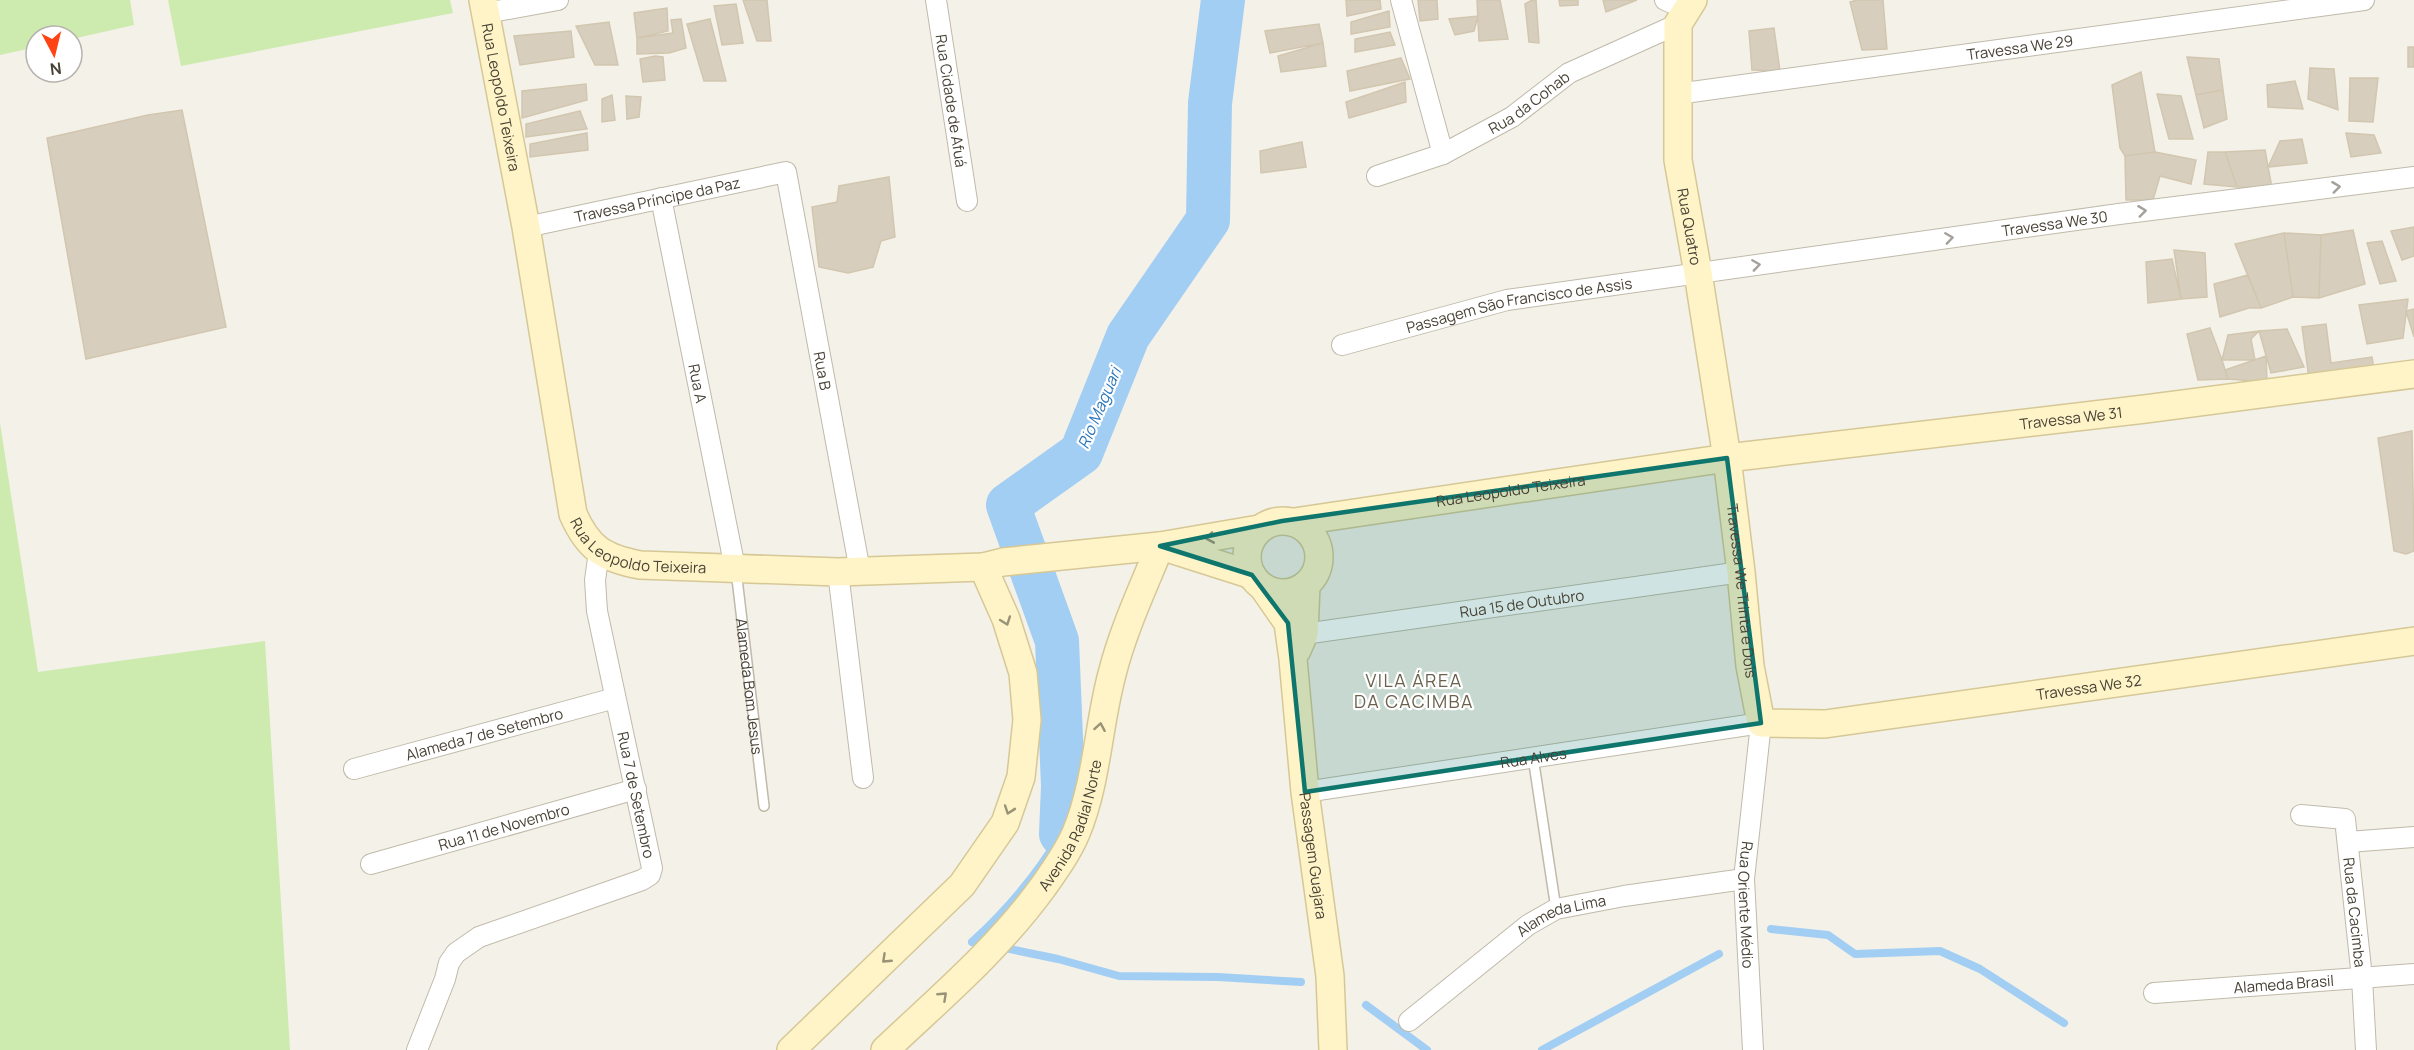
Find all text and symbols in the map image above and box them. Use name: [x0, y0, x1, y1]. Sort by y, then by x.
street label: Rua Leopoldo Teixeira: [477, 21, 526, 173]
north arrow: [24, 24, 84, 84]
street label: Travessa We 29: [1965, 29, 2074, 65]
street label: Rua Cidade de Afuá: [931, 33, 972, 169]
text: N: [49, 57, 63, 81]
street label: Rua da Cohab: [1484, 66, 1574, 138]
street label: Travessa Príncipe da Paz: [572, 172, 742, 227]
one-way arrow: [2331, 181, 2340, 194]
street label: Rua Quatro: [1673, 186, 1707, 267]
street label: Travessa We 30: [2000, 205, 2109, 241]
one-way arrow: [2138, 205, 2147, 218]
one-way arrow: [1945, 232, 1954, 244]
one-way arrow: [1751, 259, 1761, 271]
street label: Passagem São Francisco de Assis: [1404, 272, 1634, 338]
street label: Rua B: [809, 350, 837, 392]
street label: Rua A: [684, 362, 712, 405]
water label: Rio Maguari: [1072, 362, 1127, 452]
street label: Travessa We 31: [2018, 401, 2124, 434]
street label: Rua Leopoldo Teixeira: [1435, 469, 1587, 511]
street label: Travessa We Trinta e Dois: [1722, 503, 1763, 680]
street label: Rua Leopoldo Teixeira: [566, 514, 707, 578]
one-way arrow: [1205, 531, 1214, 543]
street label: Rua 15 de Outubro: [1458, 584, 1586, 622]
one-way arrow: [999, 615, 1012, 625]
street label: Alameda Bom Jesus: [731, 617, 768, 756]
district label: VILA ÁREA DA CACIMBA: [1354, 668, 1474, 713]
street label: Travessa We 32: [2035, 669, 2143, 705]
street label: Alameda 7 de Setembro: [403, 702, 565, 765]
one-way arrow: [1093, 722, 1106, 732]
street label: Rua 7 de Setembro: [612, 730, 660, 860]
street label: Rua Alves: [1499, 742, 1568, 773]
street label: Avenida Radial Norte: [1033, 758, 1106, 895]
street label: Passagem Guajara: [1295, 791, 1333, 920]
street label: Rua 11 de Novembro: [436, 798, 572, 855]
one-way arrow: [1004, 804, 1017, 815]
street label: Rua Oriente Médio: [1733, 840, 1759, 969]
street label: Rua da Cacimba: [2339, 856, 2371, 968]
street label: Alameda Lima: [1512, 889, 1608, 941]
one-way arrow: [882, 952, 892, 963]
street label: Alameda Brasil: [2233, 969, 2335, 998]
one-way arrow: [935, 992, 946, 1003]

